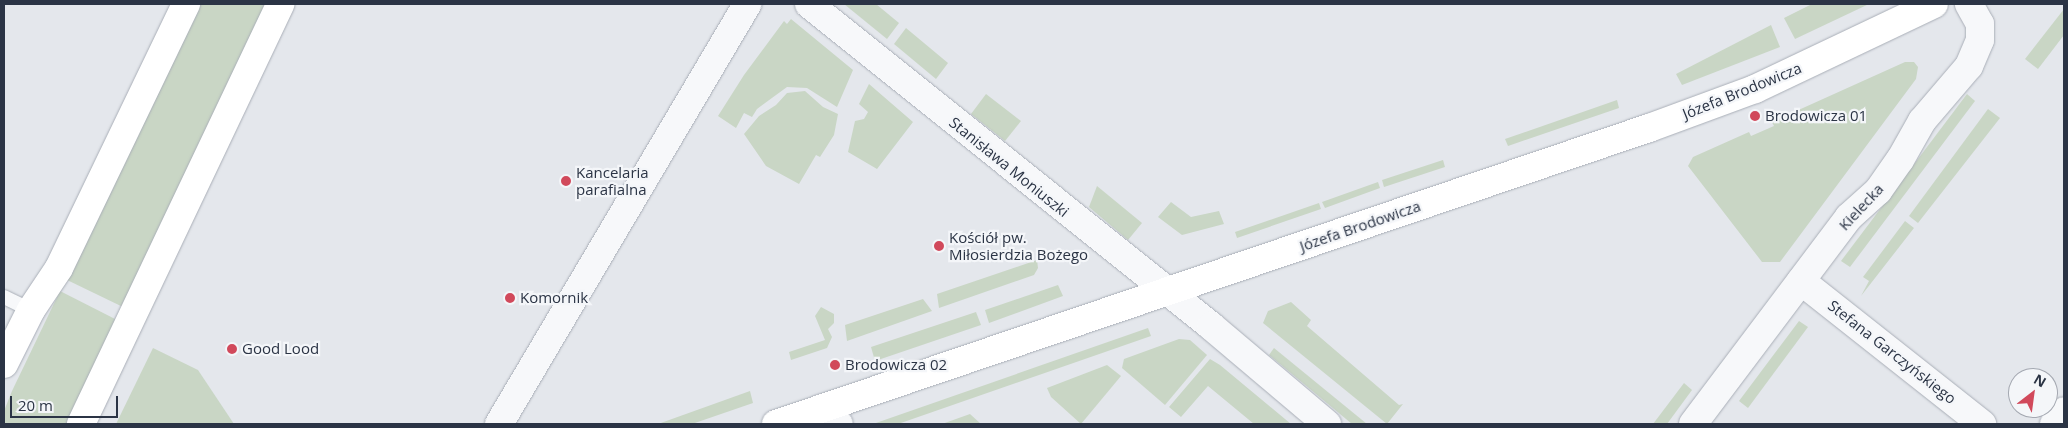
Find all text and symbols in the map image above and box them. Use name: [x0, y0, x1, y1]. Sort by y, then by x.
street label: Józefa Brodowicza: [1680, 59, 1804, 123]
place label: Brodowicza 01: [1765, 107, 1867, 125]
marker: Brodowicza 01: [1749, 110, 1761, 122]
street label: Stanisława Moniuszki: [946, 113, 1072, 221]
place label: Kancelaria parafialna: [576, 163, 649, 198]
marker: Kancelaria parafialna: [560, 175, 572, 187]
street label: Kielecka: [1835, 180, 1887, 234]
street label: Józefa Brodowicza: [1297, 197, 1423, 255]
place label: Kościół pw. Miłosierdzia Bożego: [949, 228, 1088, 263]
marker: Kościół pw. Miłosierdzia Bożego: [933, 240, 945, 252]
place label: Komornik: [520, 289, 588, 307]
marker: Komornik: [504, 292, 516, 304]
street label: Stefana Garczyńskiego: [1824, 296, 1960, 408]
place label: Good Lood: [242, 340, 319, 358]
marker: Good Lood: [226, 343, 238, 355]
place label: Brodowicza 02: [845, 356, 947, 374]
marker: Brodowicza 02: [829, 359, 841, 371]
north arrow: [2008, 368, 2058, 418]
text: N: [2031, 369, 2050, 392]
scale bar: [12, 386, 120, 418]
text: 20 m: [18, 395, 53, 415]

